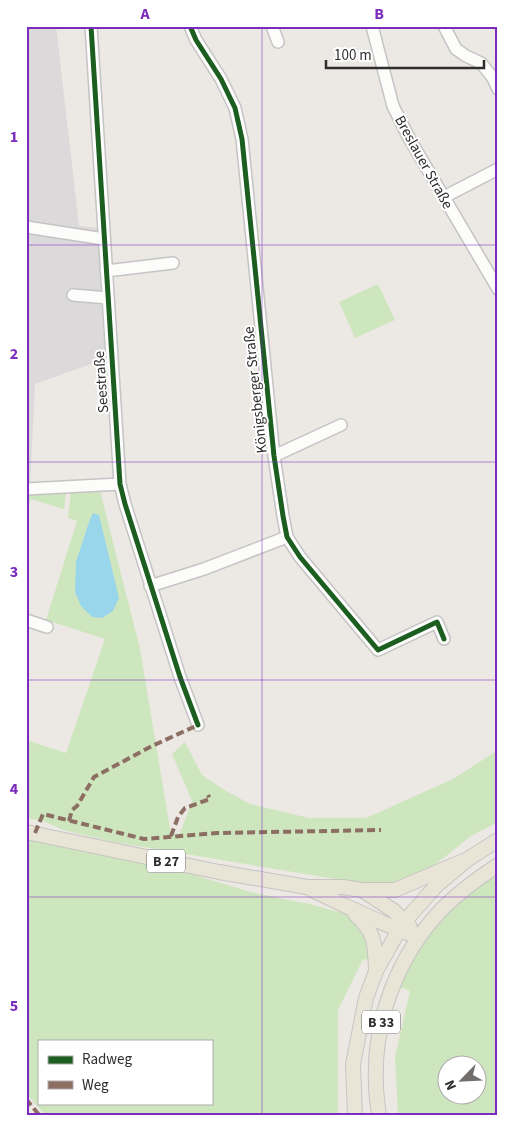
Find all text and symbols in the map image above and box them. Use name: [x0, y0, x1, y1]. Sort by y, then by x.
text: A: [139, 3, 150, 25]
text: B: [374, 3, 384, 25]
scale bar: [326, 38, 484, 70]
text: 100 m: [334, 45, 372, 66]
street label: Breslauer Straße: [389, 112, 458, 213]
text: 1: [10, 126, 18, 148]
street label: Königsberger Straße: [238, 325, 273, 454]
text: 2: [10, 343, 18, 365]
street label: Seestraße: [89, 350, 114, 414]
text: 3: [10, 561, 18, 583]
text: 4: [10, 778, 19, 800]
road number: B 27: [147, 849, 185, 872]
text: 5: [10, 995, 18, 1017]
road number: B 33: [362, 1010, 400, 1034]
legend: [38, 1040, 212, 1104]
text: Radweg: [82, 1049, 132, 1070]
north arrow: [436, 1054, 486, 1104]
text: Weg: [82, 1075, 109, 1096]
text: N: [440, 1077, 462, 1093]

